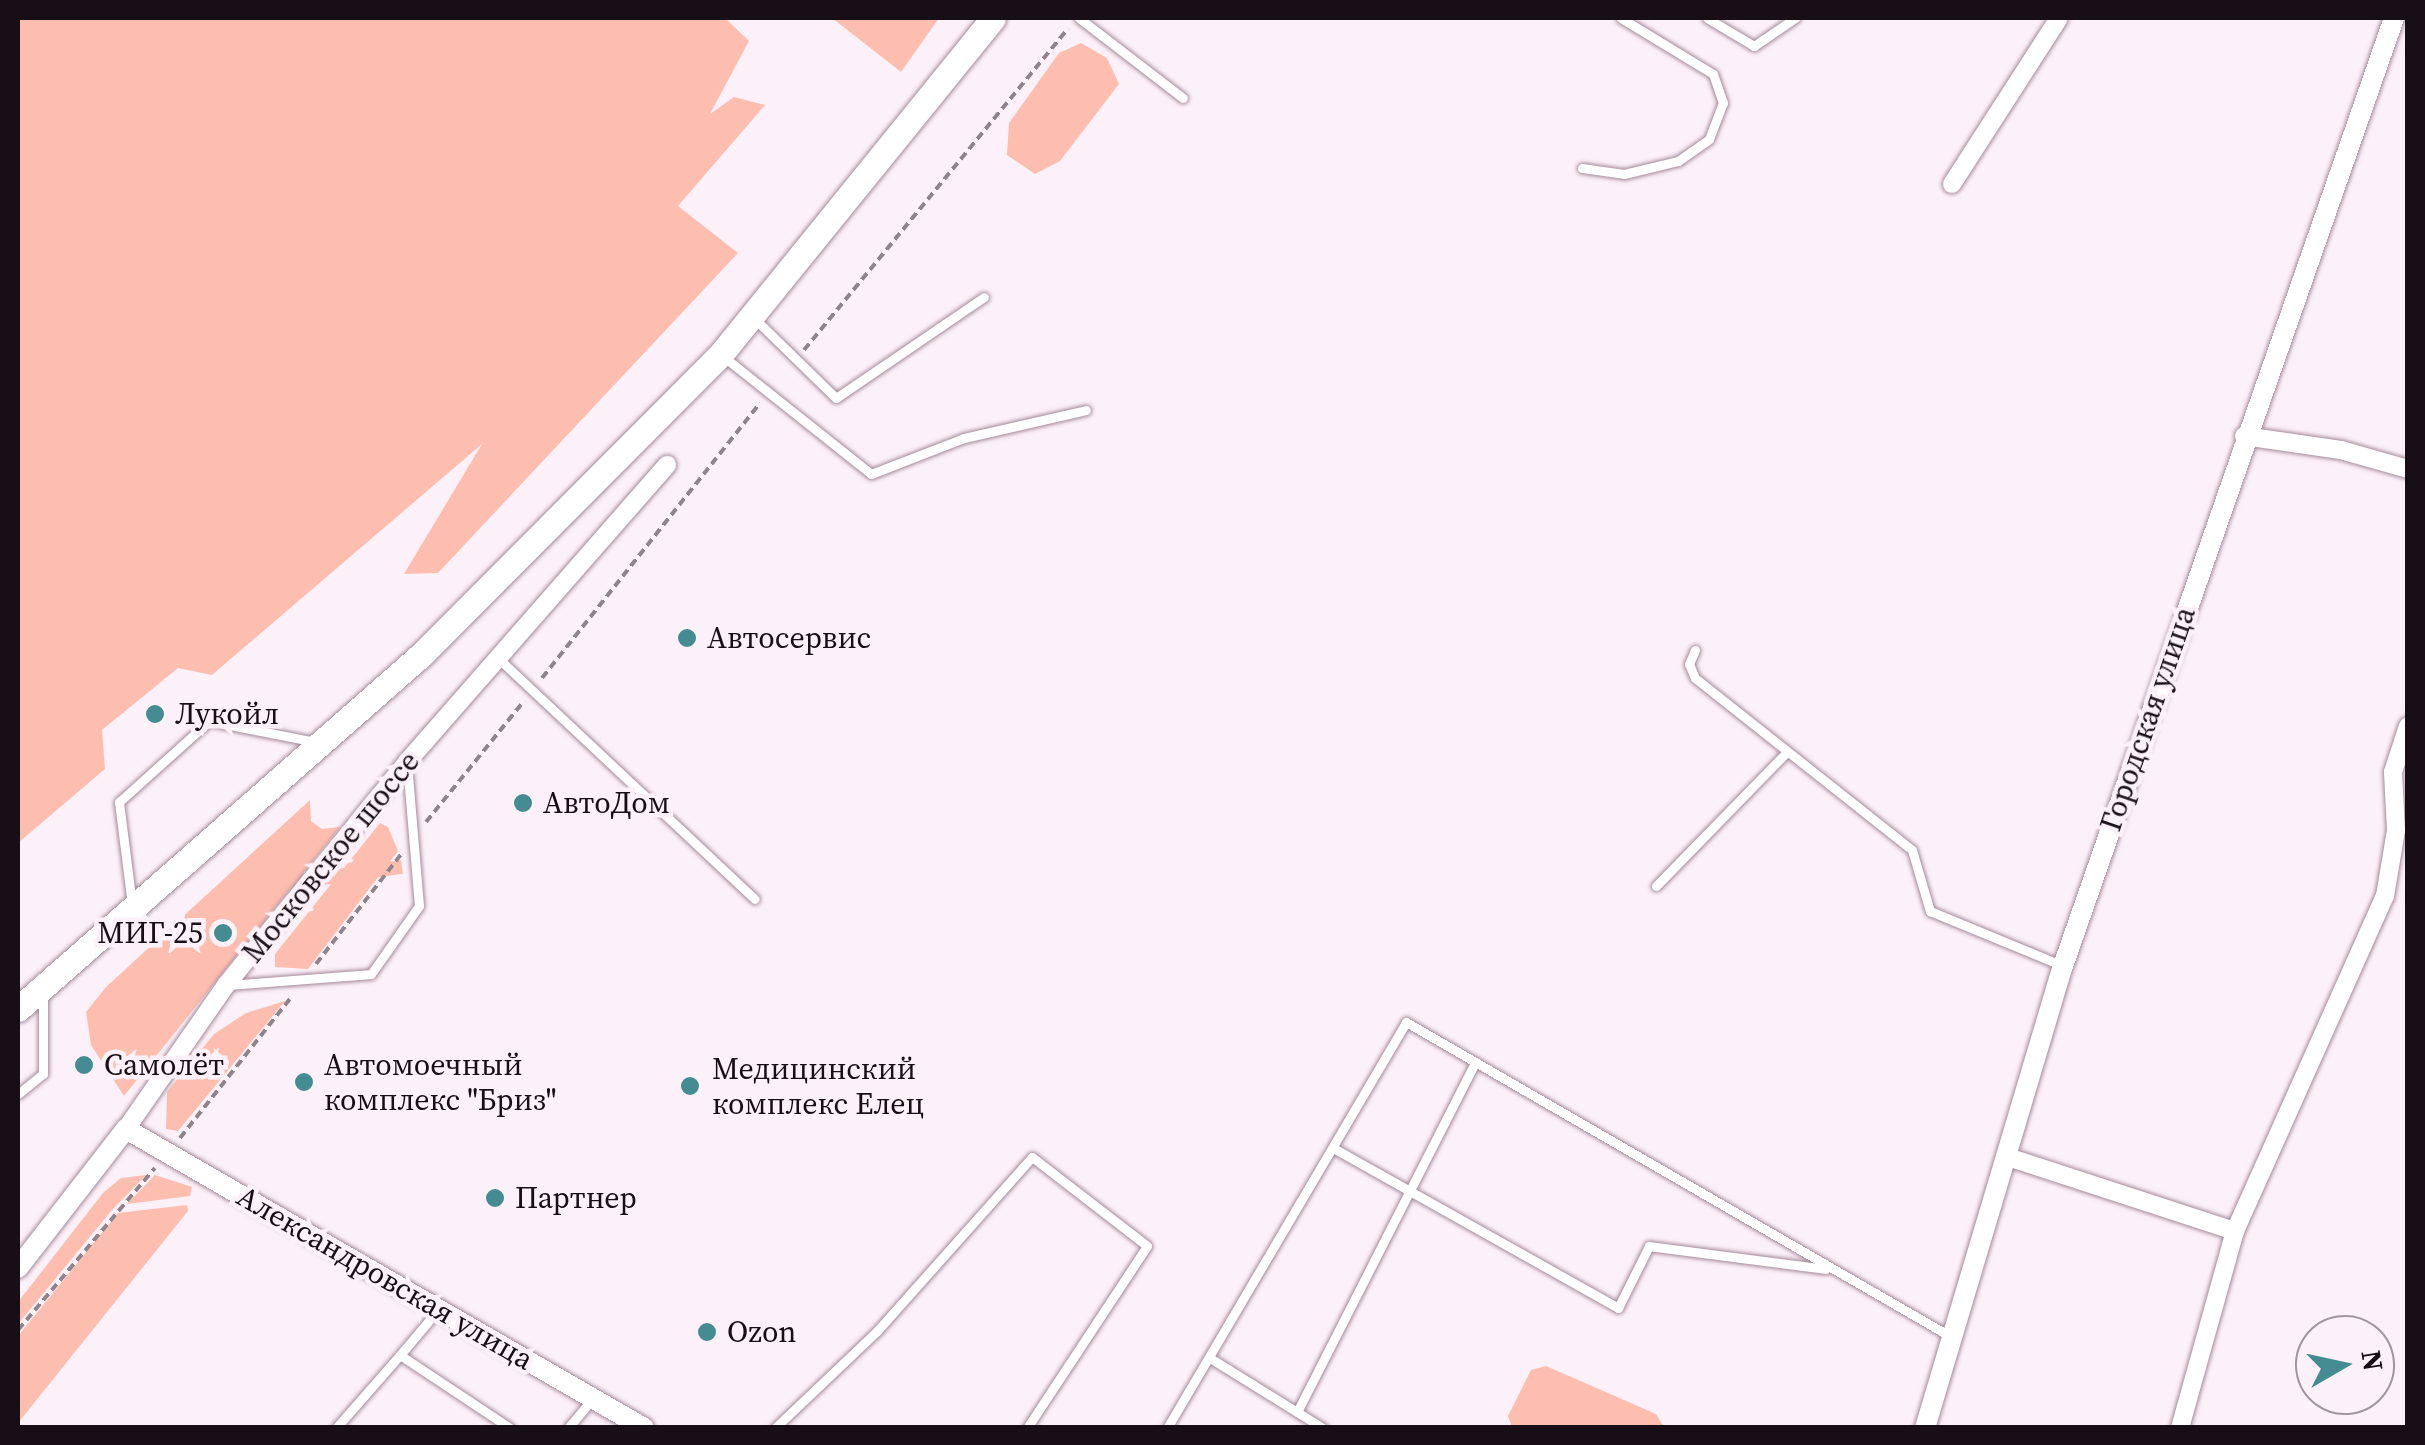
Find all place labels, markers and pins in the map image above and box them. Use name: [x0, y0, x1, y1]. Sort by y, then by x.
place label: Автосервис: [707, 620, 871, 656]
marker: Автосервис: [676, 627, 698, 649]
place label: Лукойл: [175, 696, 279, 732]
marker: Лукойл: [144, 703, 166, 725]
place label: АвтоДом: [543, 785, 670, 821]
marker: АвтоДом: [512, 792, 534, 814]
place label: МИГ-25: [97, 915, 203, 951]
marker: МИГ-25: [212, 922, 234, 944]
place label: Самолёт: [104, 1047, 224, 1083]
place label: Автомоечный комплекс "Бриз": [324, 1047, 556, 1118]
place label: Медицинский комплекс Елец: [712, 1051, 924, 1122]
marker: Самолёт: [73, 1054, 95, 1076]
marker: Автомоечный комплекс "Бриз": [293, 1071, 315, 1093]
marker: Медицинский комплекс Елец: [677, 1073, 703, 1099]
place label: Партнер: [515, 1180, 637, 1216]
marker: Партнер: [484, 1187, 506, 1209]
place label: Ozon: [727, 1314, 797, 1350]
marker: Ozon: [696, 1321, 718, 1343]

